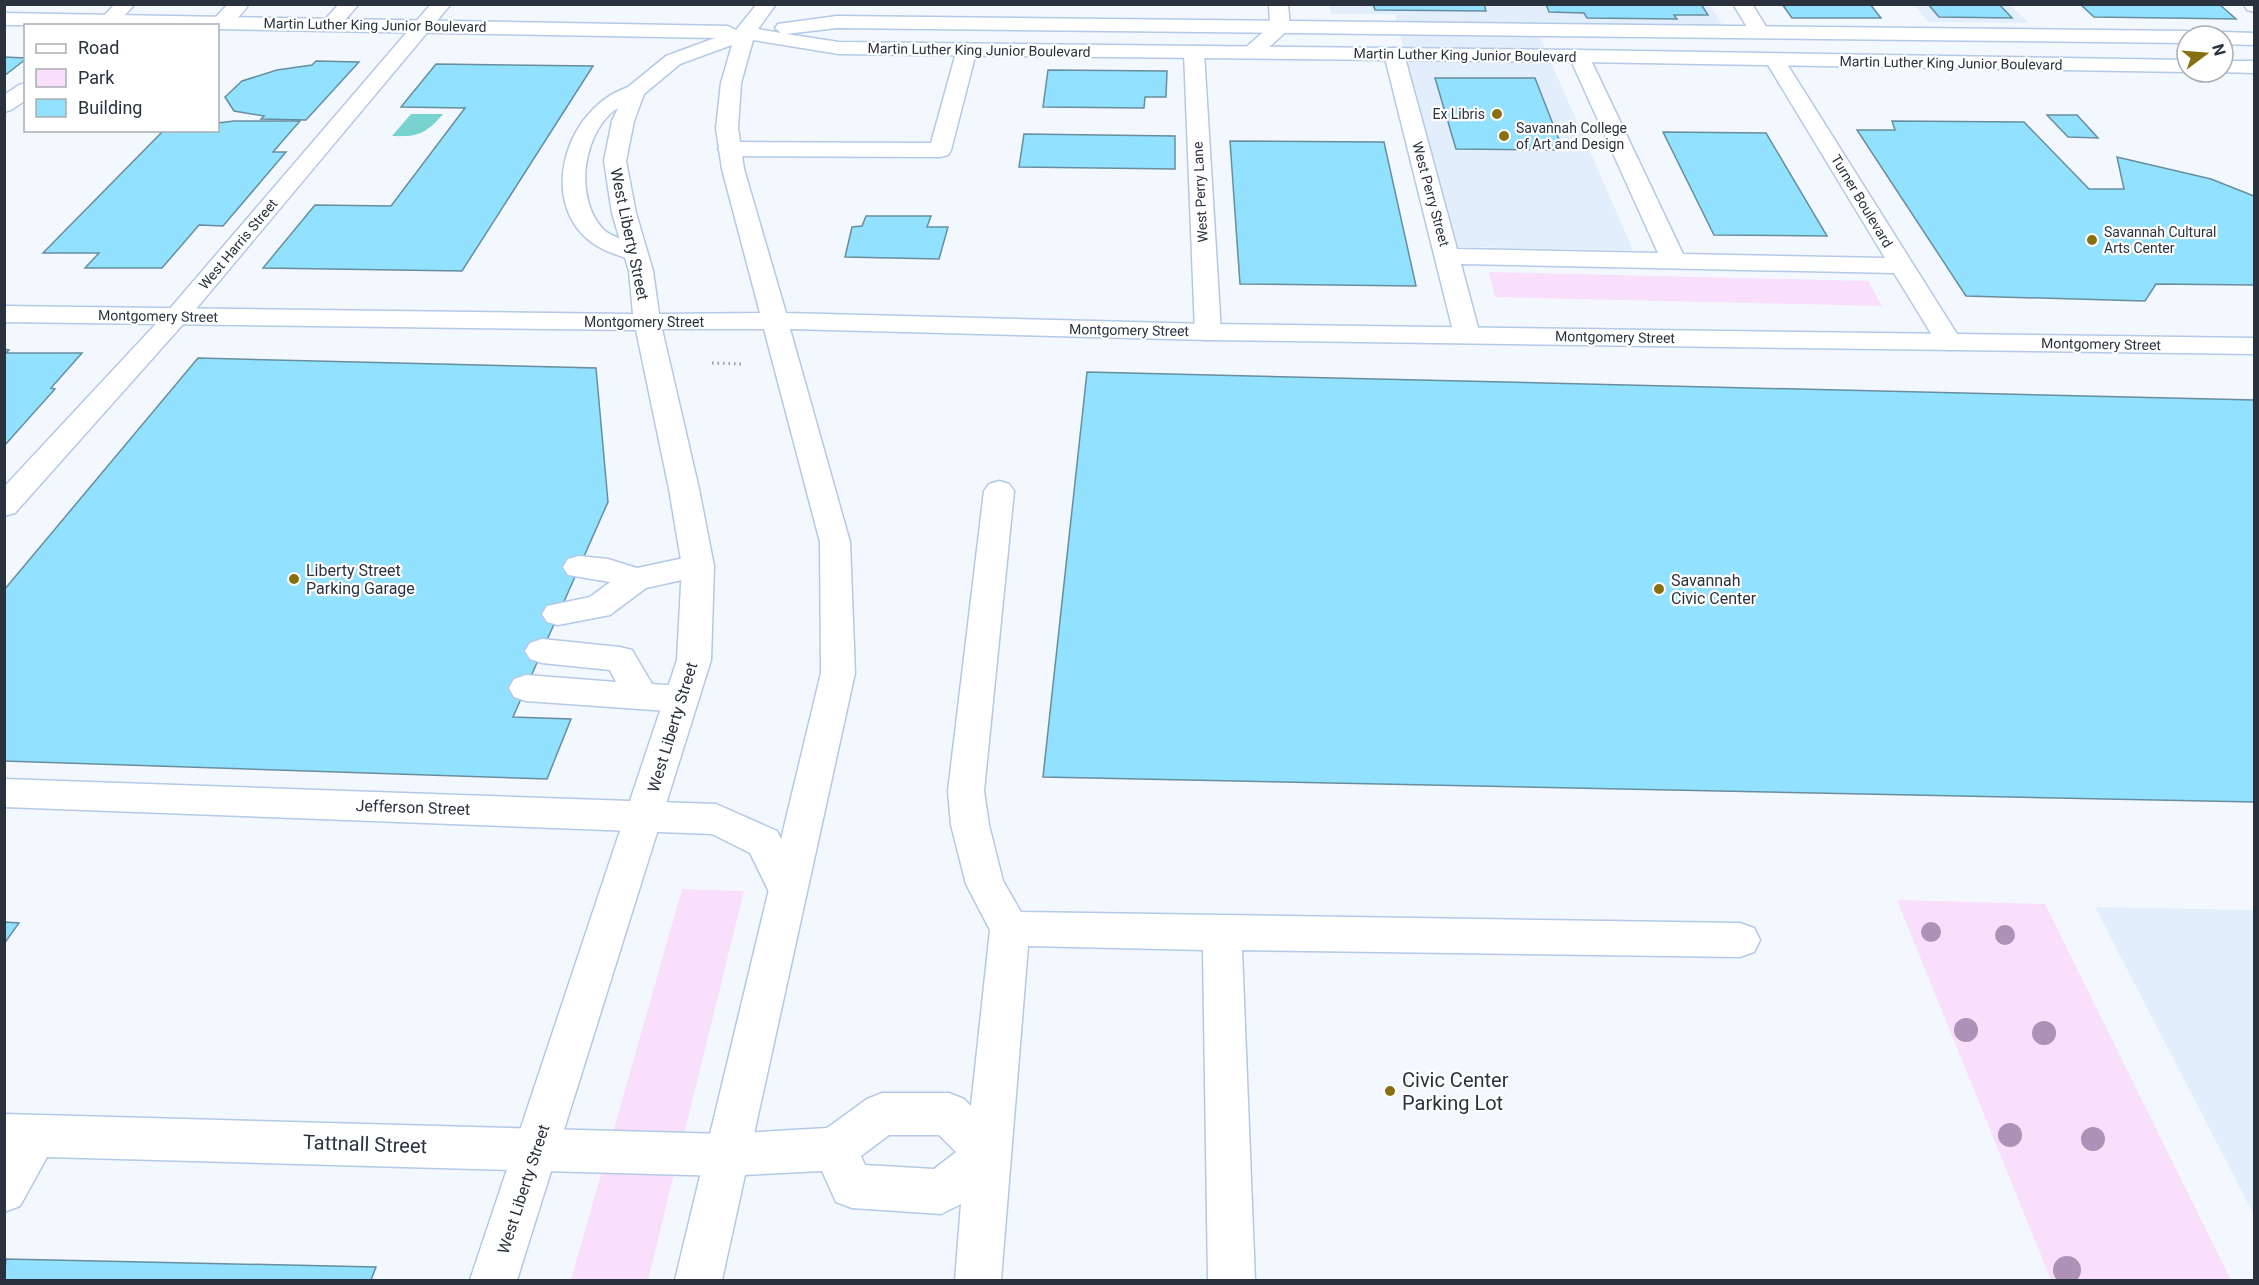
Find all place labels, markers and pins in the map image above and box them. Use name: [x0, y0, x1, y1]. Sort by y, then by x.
place label: Ex Libris: [1432, 106, 1485, 122]
marker: Ex Libris: [1490, 107, 1504, 121]
place label: Savannah College of Art and Design: [1516, 120, 1627, 152]
marker: Savannah College of Art and Design: [1497, 129, 1511, 143]
place label: Savannah Cultural Arts Center: [2104, 224, 2216, 256]
marker: Savannah Cultural Arts Center: [2085, 233, 2099, 247]
place label: Liberty Street Parking Garage: [306, 561, 415, 598]
place label: Savannah Civic Center: [1671, 571, 1757, 608]
marker: Liberty Street Parking Garage: [287, 572, 301, 586]
marker: Savannah Civic Center: [1652, 582, 1666, 596]
place label: Civic Center Parking Lot: [1402, 1068, 1509, 1115]
marker: Civic Center Parking Lot: [1383, 1084, 1397, 1098]

